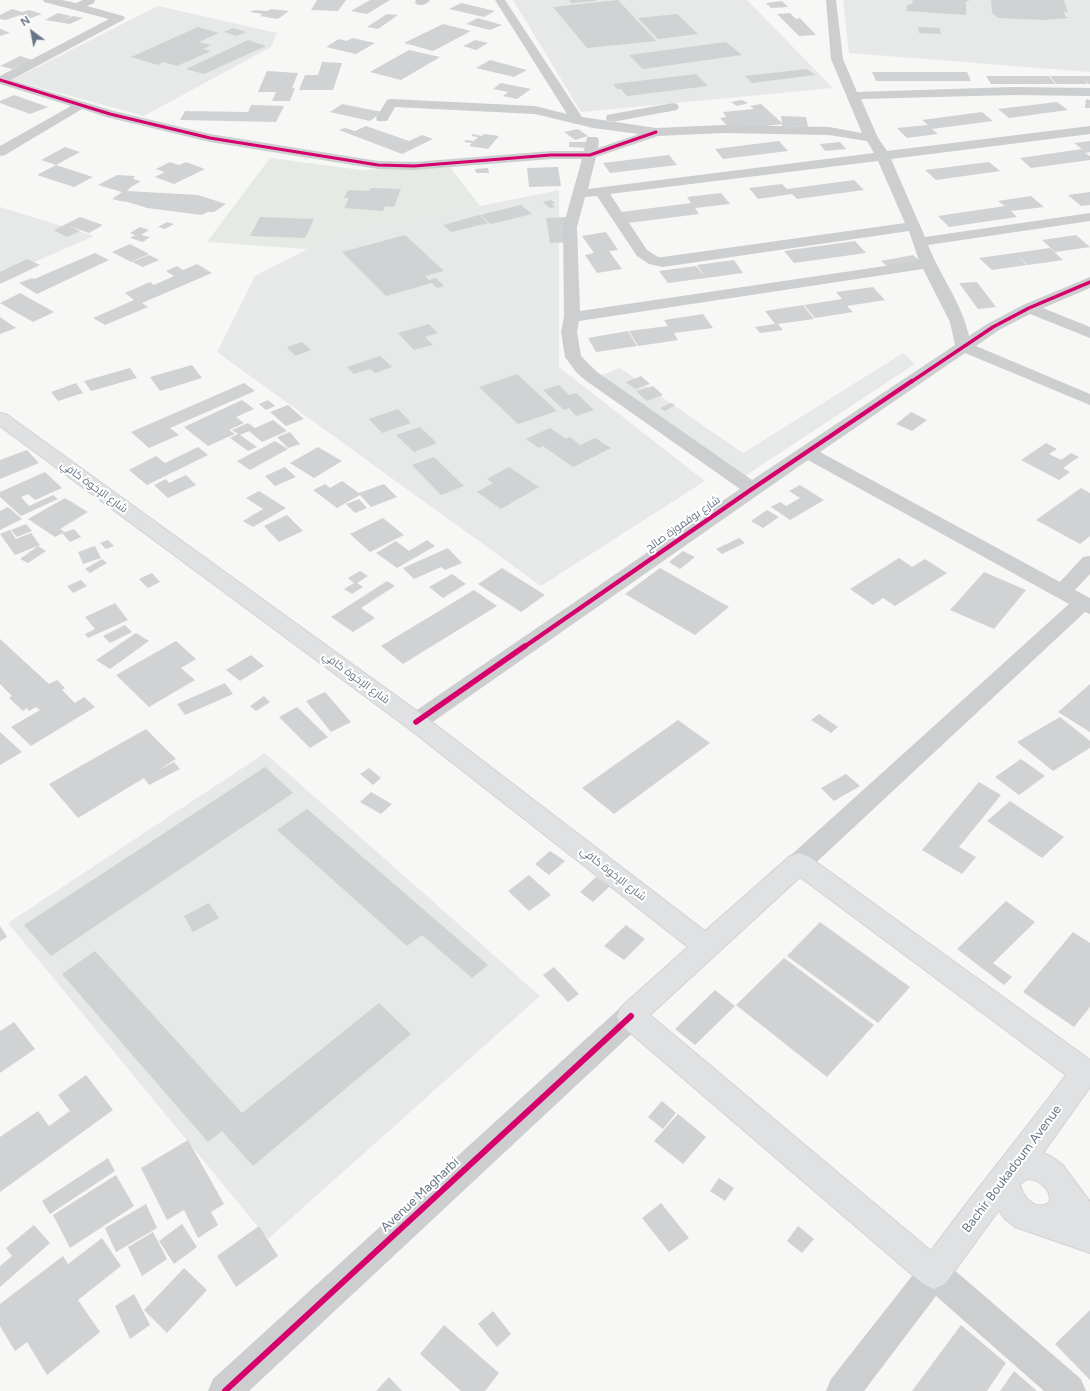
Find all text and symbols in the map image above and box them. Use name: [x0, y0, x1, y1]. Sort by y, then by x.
north arrow: [12, 12, 52, 52]
text: N: [18, 14, 32, 29]
street label: شارع الإخوة كافي: [58, 458, 130, 516]
street label: شارع بوقموزة صالح: [643, 493, 723, 555]
street label: شارع الإخوة كافي: [320, 649, 392, 707]
street label: شارع الإخوة كافي: [577, 844, 649, 904]
street label: Bachir Boukadoum Avenue: [959, 1102, 1065, 1236]
street label: Avenue Magharbi: [378, 1155, 462, 1235]

